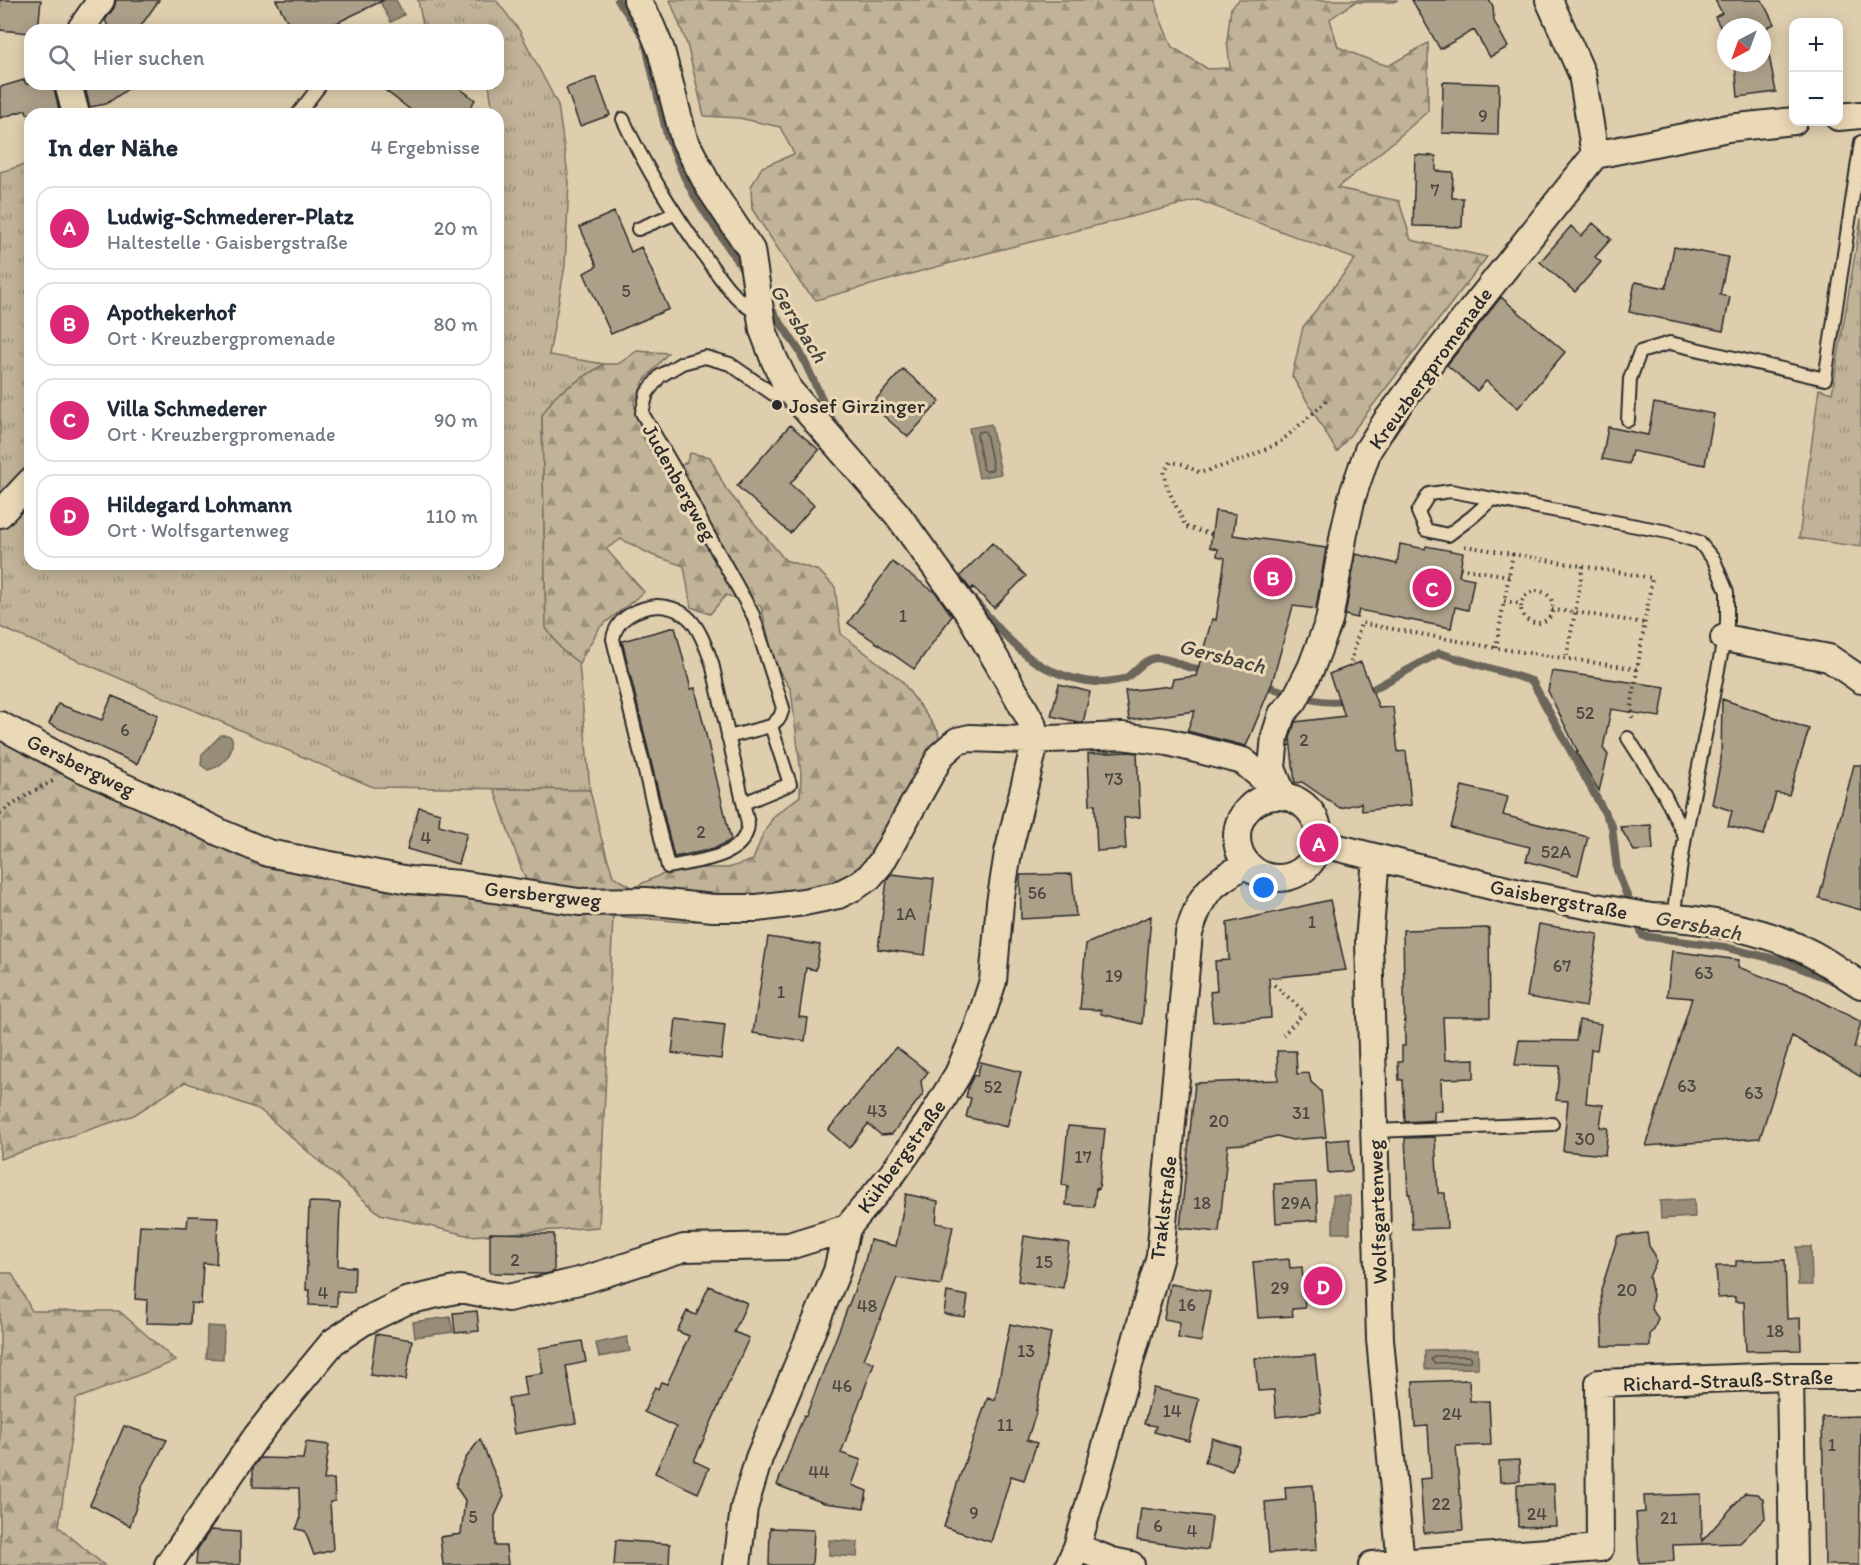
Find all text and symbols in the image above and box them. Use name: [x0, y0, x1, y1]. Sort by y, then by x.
north arrow: [1717, 18, 1771, 72]
map controls: [1789, 18, 1843, 126]
button: +: [1789, 18, 1843, 72]
search box: [24, 24, 504, 90]
icon: search: [45, 41, 78, 74]
text: Hier suchen: [93, 44, 204, 71]
button: −: [1789, 72, 1843, 126]
house number: 9: [1478, 105, 1488, 127]
text: In der Nähe: [48, 131, 178, 163]
text: 4 Ergebnisse: [370, 135, 480, 159]
house number: 7: [1431, 179, 1440, 201]
text: Ludwig-Schmederer-Platz: [107, 203, 354, 230]
text: A: [63, 216, 76, 240]
text: 20 m: [434, 216, 478, 240]
text: Haltestelle · Gaisbergstraße: [107, 230, 348, 254]
water label: Gersbach: [764, 278, 834, 368]
house number: 5: [621, 280, 631, 302]
street label: Kreuzbergpromenade: [1363, 282, 1497, 454]
text: Apothekerhof: [107, 299, 236, 326]
text: B: [63, 312, 76, 336]
text: 80 m: [433, 312, 478, 336]
text: Ort · Kreuzbergpromenade: [107, 326, 336, 350]
place label: Josef Girzinger: [789, 393, 926, 418]
text: Villa Schmederer: [107, 395, 267, 422]
marker: Josef Girzinger: [770, 398, 784, 412]
text: C: [63, 408, 76, 432]
text: 90 m: [434, 408, 478, 432]
street label: Judenbergweg: [638, 419, 722, 545]
text: Ort · Kreuzbergpromenade: [107, 422, 336, 446]
text: Hildegard Lohmann: [107, 491, 292, 518]
text: D: [63, 504, 76, 528]
text: 110 m: [426, 504, 478, 528]
text: Ort · Wolfsgartenweg: [107, 518, 289, 542]
pin: B: [1254, 554, 1292, 600]
pin: C: [1412, 566, 1452, 610]
house number: 1: [899, 605, 907, 627]
water label: Gersbach: [1176, 632, 1269, 680]
house number: 52: [1576, 702, 1595, 724]
house number: 6: [120, 719, 130, 741]
street label: Gersbergweg: [23, 728, 139, 802]
house number: 2: [1299, 729, 1309, 751]
house number: 73: [1105, 768, 1124, 790]
pin: A: [1300, 820, 1338, 866]
house number: 2: [696, 821, 706, 843]
house number: 4: [421, 827, 432, 849]
house number: 52A: [1541, 841, 1572, 863]
your location: [1249, 873, 1278, 902]
street label: Gaisbergstraße: [1488, 873, 1630, 925]
street label: Gersbergweg: [483, 875, 603, 913]
house number: 56: [1028, 882, 1046, 904]
house number: 1A: [896, 903, 916, 925]
water label: Gersbach: [1652, 903, 1745, 947]
house number: 1: [1308, 911, 1316, 933]
house number: 67: [1553, 955, 1571, 977]
house number: 63: [1694, 962, 1714, 984]
house number: 19: [1105, 965, 1123, 987]
house number: 1: [777, 981, 785, 1003]
house number: 63: [1677, 1075, 1697, 1097]
house number: 52: [984, 1076, 1003, 1098]
house number: 63: [1744, 1082, 1764, 1104]
street label: Kühbergstraße: [851, 1094, 951, 1218]
house number: 43: [867, 1100, 887, 1122]
house number: 31: [1292, 1102, 1310, 1124]
house number: 20: [1209, 1110, 1229, 1132]
house number: 30: [1575, 1128, 1595, 1150]
street label: Wolfsgartenweg: [1362, 1139, 1392, 1285]
house number: 17: [1074, 1146, 1092, 1168]
street label: Traklstraße: [1144, 1154, 1182, 1262]
house number: 18: [1193, 1192, 1211, 1214]
house number: 29A: [1281, 1192, 1312, 1214]
house number: 2: [510, 1249, 520, 1271]
house number: 15: [1035, 1251, 1053, 1273]
pin: D: [1304, 1264, 1342, 1308]
house number: 29: [1271, 1277, 1289, 1299]
house number: 20: [1617, 1279, 1637, 1301]
house number: 4: [318, 1282, 329, 1304]
house number: 16: [1178, 1294, 1196, 1316]
house number: 48: [857, 1295, 877, 1317]
house number: 18: [1766, 1320, 1784, 1342]
house number: 13: [1017, 1340, 1035, 1362]
street label: Richard-Strauß-Straße: [1622, 1364, 1834, 1396]
house number: 46: [832, 1375, 852, 1397]
house number: 14: [1162, 1400, 1182, 1422]
house number: 24: [1442, 1403, 1462, 1425]
house number: 11: [997, 1414, 1013, 1436]
house number: 1: [1828, 1434, 1836, 1456]
house number: 44: [808, 1461, 830, 1483]
house number: 22: [1432, 1493, 1451, 1515]
house number: 9: [969, 1502, 979, 1524]
house number: 24: [1527, 1503, 1547, 1525]
house number: 5: [468, 1506, 478, 1528]
house number: 21: [1660, 1507, 1678, 1529]
house number: 6: [1153, 1515, 1163, 1537]
house number: 4: [1187, 1520, 1198, 1542]

